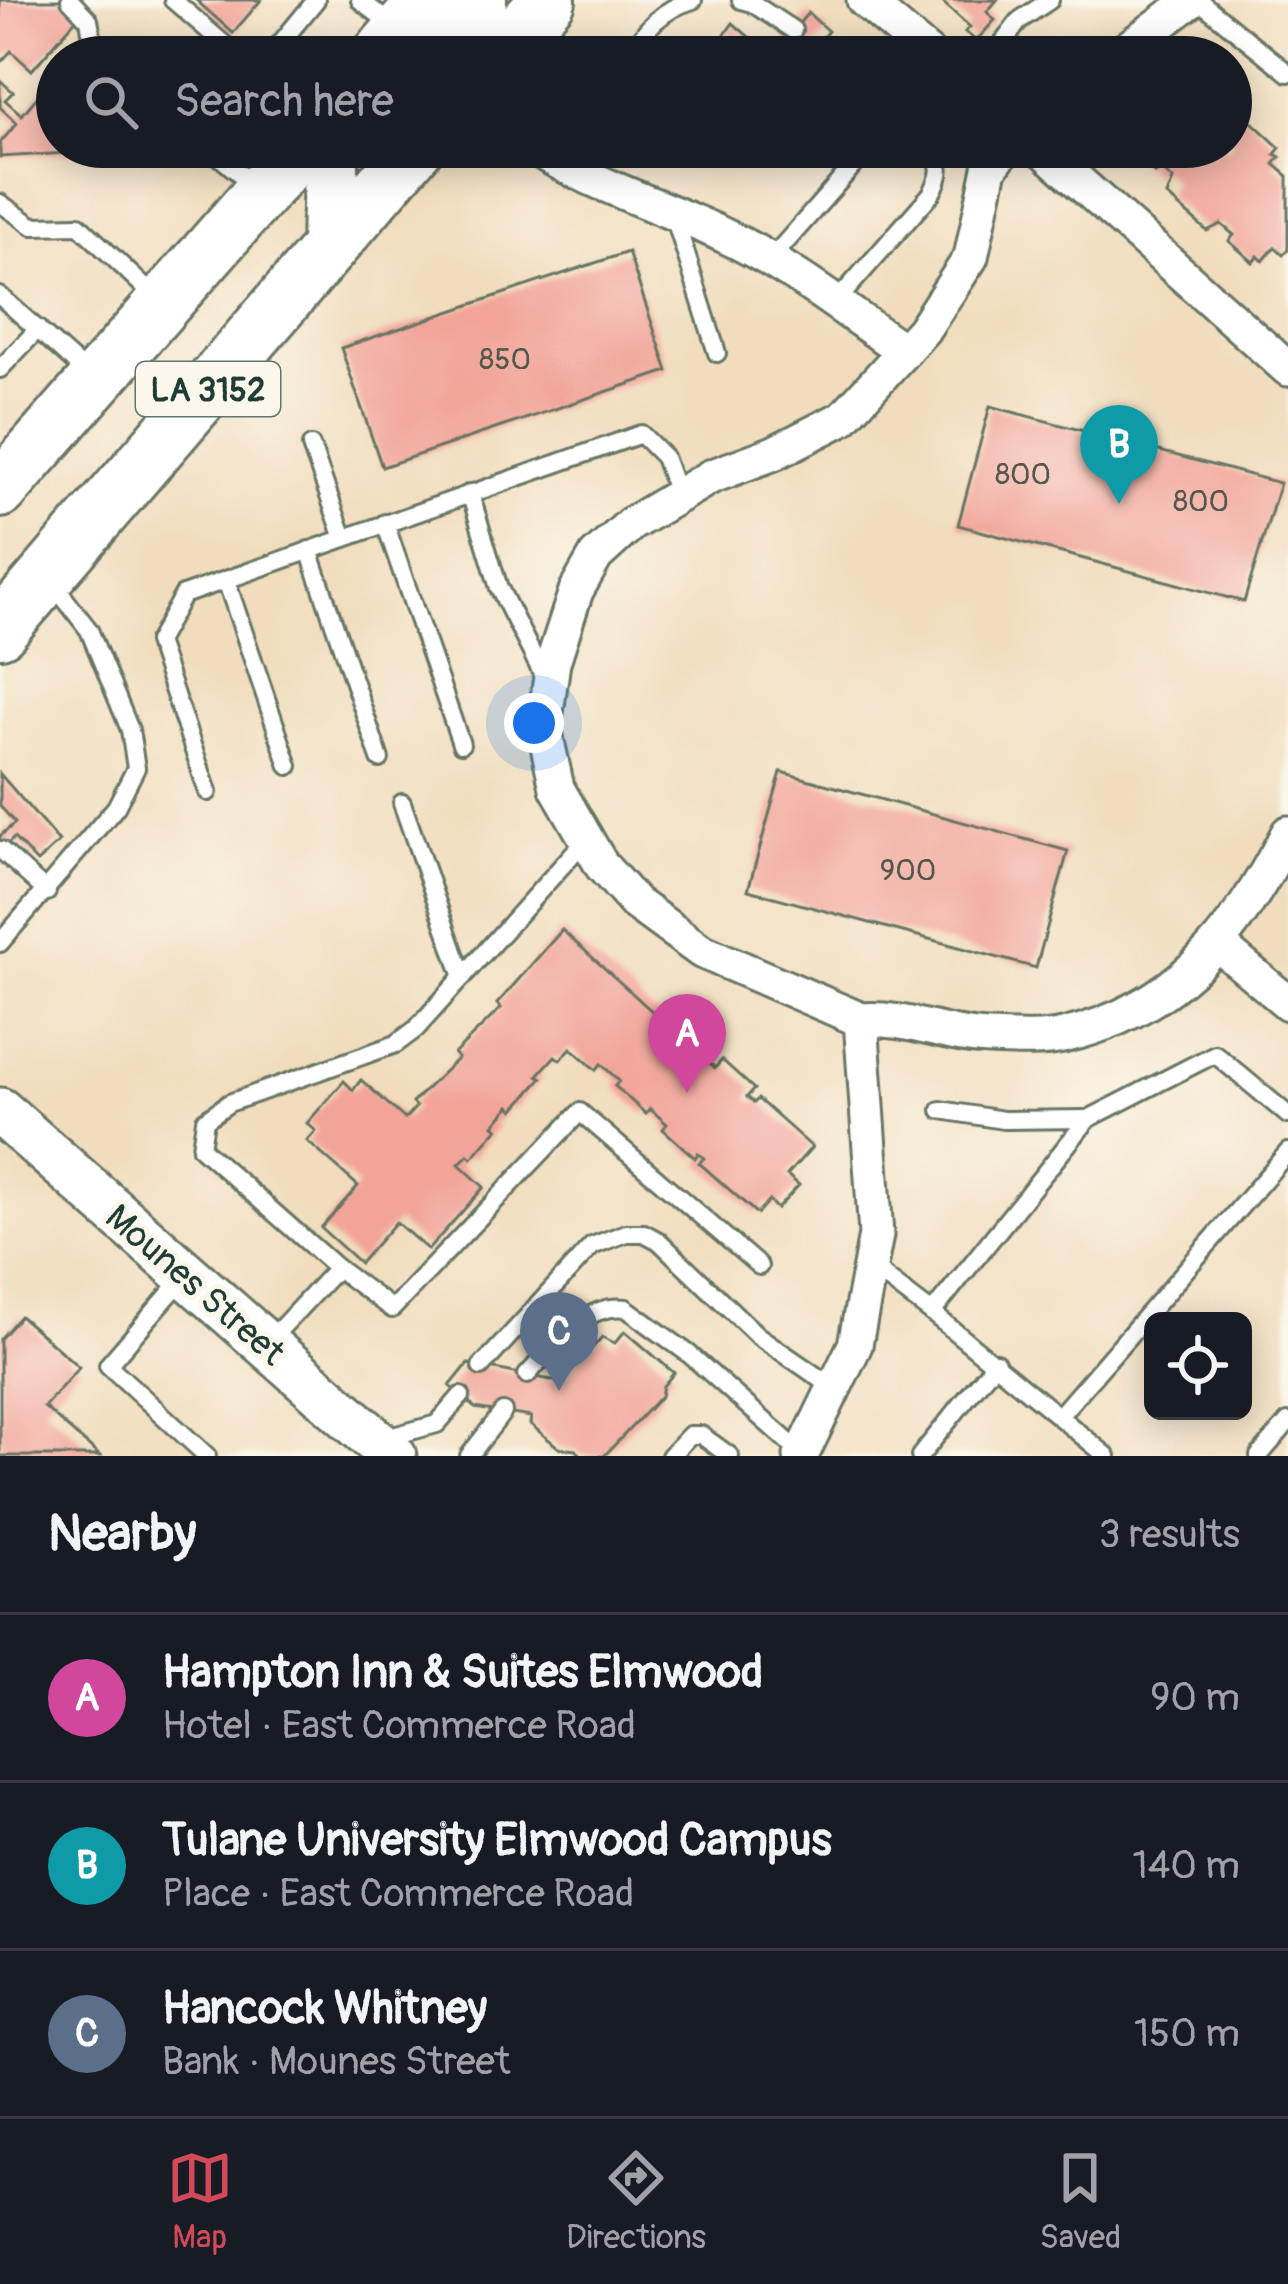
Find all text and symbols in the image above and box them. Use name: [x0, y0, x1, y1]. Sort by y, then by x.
search box: [36, 36, 1252, 168]
icon: search: [78, 69, 144, 135]
text: Search here: [174, 74, 394, 130]
house number: 850: [479, 341, 531, 378]
road number: LA 3152: [136, 362, 280, 416]
pin: B: [1080, 405, 1158, 504]
house number: 800: [995, 456, 1051, 493]
house number: 800: [1173, 483, 1229, 520]
your location: [504, 693, 564, 753]
house number: 900: [880, 852, 936, 889]
pin: A: [648, 994, 726, 1093]
street label: Mounes Street: [96, 1195, 294, 1376]
pin: C: [520, 1292, 598, 1391]
map controls: [1144, 1312, 1252, 1420]
button: locate: [1144, 1312, 1252, 1420]
text: Nearby: [48, 1502, 196, 1566]
text: 3 results: [1099, 1510, 1240, 1559]
text: Hampton Inn & Suites Elmwood: [162, 1645, 763, 1701]
text: A: [74, 1673, 100, 1722]
text: 90 m: [1150, 1673, 1240, 1722]
text: Hotel · East Commerce Road: [162, 1701, 636, 1750]
text: Tulane University Elmwood Campus: [162, 1813, 832, 1869]
text: B: [76, 1841, 98, 1890]
text: 140 m: [1132, 1841, 1240, 1890]
text: Place · East Commerce Road: [162, 1869, 634, 1918]
text: Hancock Whitney: [162, 1981, 487, 2037]
text: C: [75, 2009, 99, 2058]
text: 150 m: [1134, 2009, 1240, 2058]
text: Bank · Mounes Street: [162, 2037, 511, 2086]
tab: Map: [167, 2145, 233, 2258]
tab: Directions: [566, 2145, 706, 2258]
tab: Saved: [1039, 2145, 1121, 2258]

